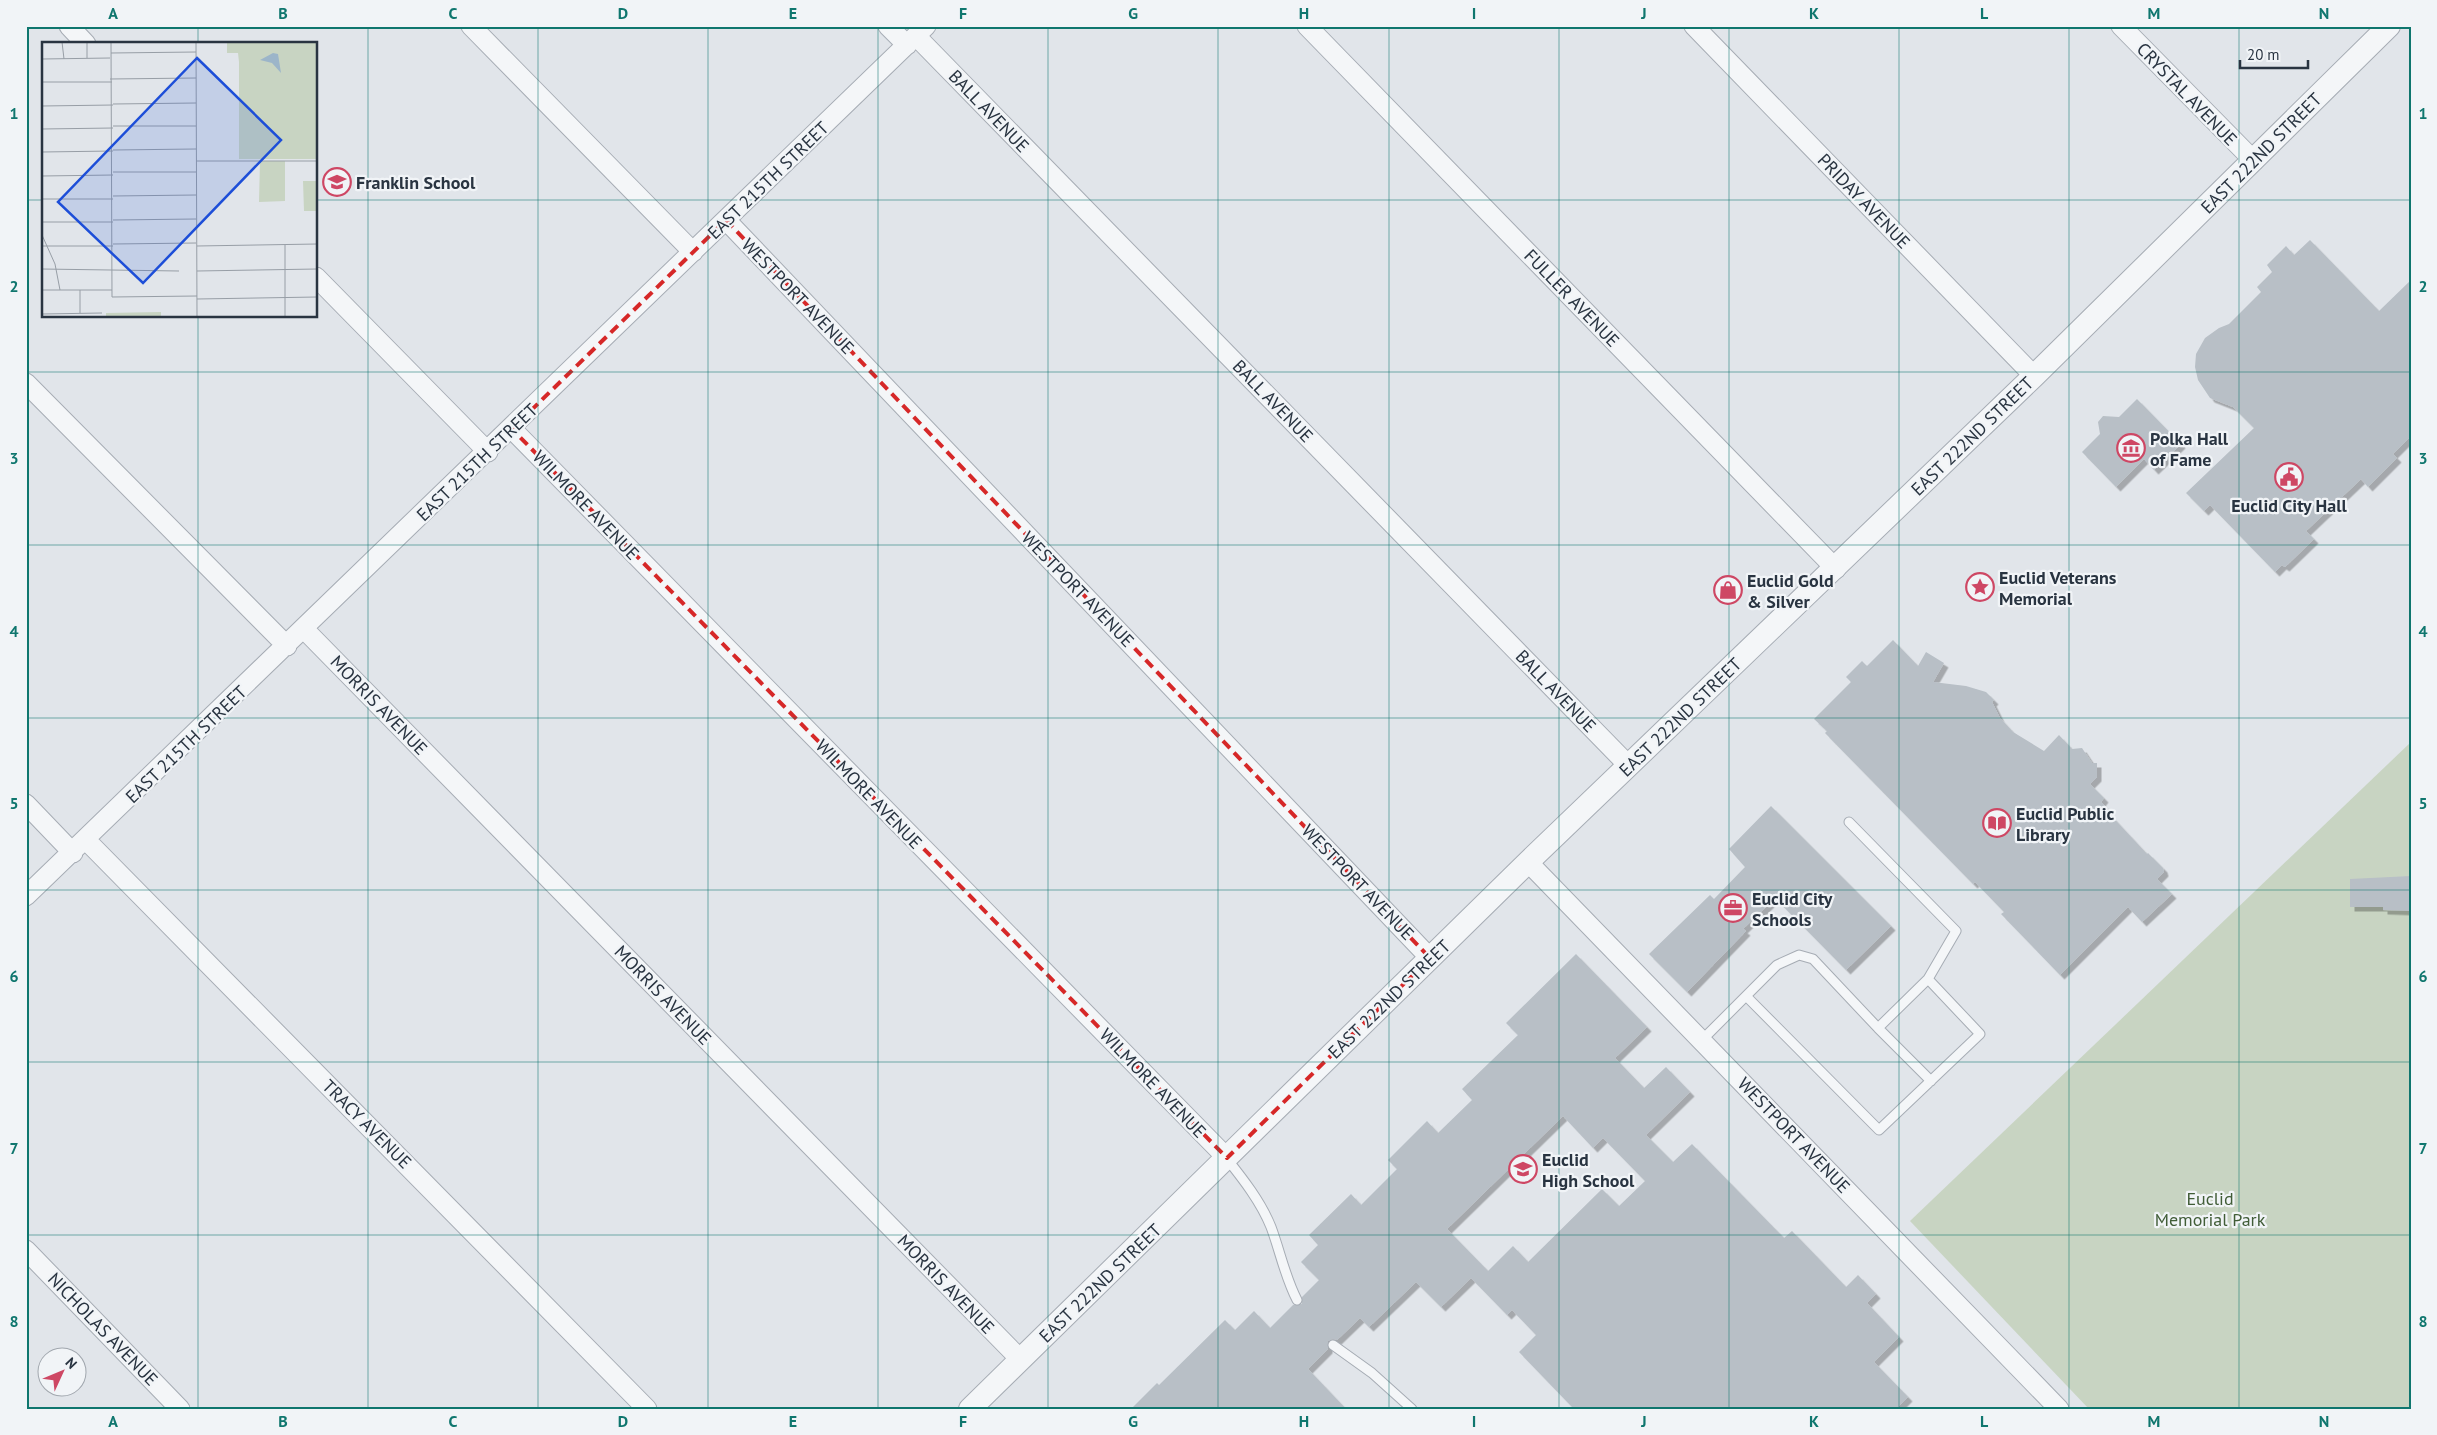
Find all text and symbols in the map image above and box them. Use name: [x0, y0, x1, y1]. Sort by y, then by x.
text: A: [108, 3, 118, 23]
text: B: [278, 3, 288, 23]
text: C: [449, 3, 458, 23]
text: D: [618, 3, 628, 23]
text: E: [789, 3, 797, 23]
text: F: [959, 3, 967, 23]
text: G: [1128, 3, 1138, 23]
text: H: [1299, 3, 1309, 23]
text: I: [1472, 3, 1476, 23]
text: J: [1640, 3, 1647, 23]
text: K: [1809, 3, 1819, 23]
text: L: [1980, 3, 1989, 23]
text: M: [2148, 3, 2160, 23]
text: N: [2319, 3, 2329, 23]
street label: CRYSTAL AVENUE: [2132, 38, 2242, 150]
scale bar: [2240, 38, 2307, 70]
inset map: [42, 42, 318, 318]
text: 20 m: [2247, 45, 2280, 64]
street label: BALL AVENUE: [944, 65, 1034, 157]
street label: EAST 222ND STREET: [2196, 88, 2326, 218]
text: 1: [9, 103, 19, 123]
text: 1: [2418, 103, 2428, 123]
street label: EAST 215TH STREET: [703, 116, 833, 244]
street label: PRIDAY AVENUE: [1813, 149, 1915, 253]
school or university icon: Franklin School: [322, 167, 352, 197]
place label: Franklin School: [356, 171, 476, 194]
street label: WESTPORT AVENUE: [737, 233, 859, 359]
street label: FULLER AVENUE: [1519, 244, 1625, 352]
text: 2: [9, 276, 19, 296]
text: 2: [2418, 276, 2428, 296]
street label: BALL AVENUE: [1228, 355, 1318, 447]
street label: EAST 222ND STREET: [1906, 372, 2038, 500]
street label: EAST 215TH STREET: [412, 398, 542, 526]
place label: Polka Hall of Fame: [2150, 427, 2229, 471]
museum icon: Polka Hall of Fame: [2116, 433, 2146, 463]
street label: WILMORE AVENUE: [528, 445, 644, 565]
text: 3: [9, 448, 19, 468]
text: 3: [2418, 448, 2428, 468]
public building icon: Euclid City Hall: [2274, 462, 2304, 492]
place label: Euclid City Hall: [2231, 494, 2347, 517]
street label: WESTPORT AVENUE: [1017, 526, 1139, 652]
place label: Euclid Veterans Memorial: [1999, 566, 2117, 610]
place label: Euclid Gold & Silver: [1747, 569, 1834, 613]
place icon: Euclid Veterans Memorial: [1965, 572, 1995, 602]
shop icon: Euclid Gold & Silver: [1713, 575, 1743, 605]
text: 4: [9, 621, 19, 641]
text: 4: [2418, 621, 2428, 641]
street label: BALL AVENUE: [1511, 645, 1601, 737]
street label: MORRIS AVENUE: [326, 650, 432, 760]
street label: EAST 222ND STREET: [1614, 653, 1746, 781]
street label: EAST 215TH STREET: [121, 680, 251, 808]
street label: WILMORE AVENUE: [811, 734, 927, 854]
text: 5: [9, 793, 19, 813]
text: 5: [2418, 793, 2428, 813]
place label: Euclid Public Library: [2016, 802, 2115, 846]
library icon: Euclid Public Library: [1982, 808, 2012, 838]
street label: WESTPORT AVENUE: [1297, 819, 1419, 945]
place label: Euclid City Schools: [1752, 887, 1833, 931]
office icon: Euclid City Schools: [1718, 893, 1748, 923]
street label: EAST 222ND STREET: [1323, 935, 1455, 1063]
street label: MORRIS AVENUE: [610, 940, 716, 1050]
text: 6: [9, 966, 19, 986]
text: 6: [2418, 966, 2428, 986]
street label: WILMORE AVENUE: [1095, 1023, 1211, 1143]
street label: WESTPORT AVENUE: [1733, 1072, 1855, 1198]
street label: TRACY AVENUE: [318, 1075, 416, 1173]
text: 7: [9, 1138, 19, 1158]
text: 7: [2418, 1138, 2428, 1158]
place label: Euclid High School: [1542, 1148, 1635, 1192]
school or university icon: Euclid High School: [1508, 1154, 1538, 1184]
park label: Euclid Memorial Park: [2155, 1187, 2266, 1231]
street label: EAST 222ND STREET: [1034, 1219, 1166, 1347]
street label: MORRIS AVENUE: [893, 1229, 999, 1339]
street label: NICHOLAS AVENUE: [43, 1268, 163, 1390]
text: 8: [9, 1311, 19, 1331]
text: 8: [2418, 1311, 2428, 1331]
north arrow: [38, 1348, 88, 1398]
text: A: [108, 1411, 118, 1431]
text: B: [278, 1411, 288, 1431]
text: C: [449, 1411, 458, 1431]
text: D: [618, 1411, 628, 1431]
text: E: [789, 1411, 797, 1431]
text: F: [959, 1411, 967, 1431]
text: G: [1128, 1411, 1138, 1431]
text: H: [1299, 1411, 1309, 1431]
text: I: [1472, 1411, 1476, 1431]
text: J: [1640, 1411, 1647, 1431]
text: K: [1809, 1411, 1819, 1431]
text: L: [1980, 1411, 1989, 1431]
text: M: [2148, 1411, 2160, 1431]
text: N: [2319, 1411, 2329, 1431]

